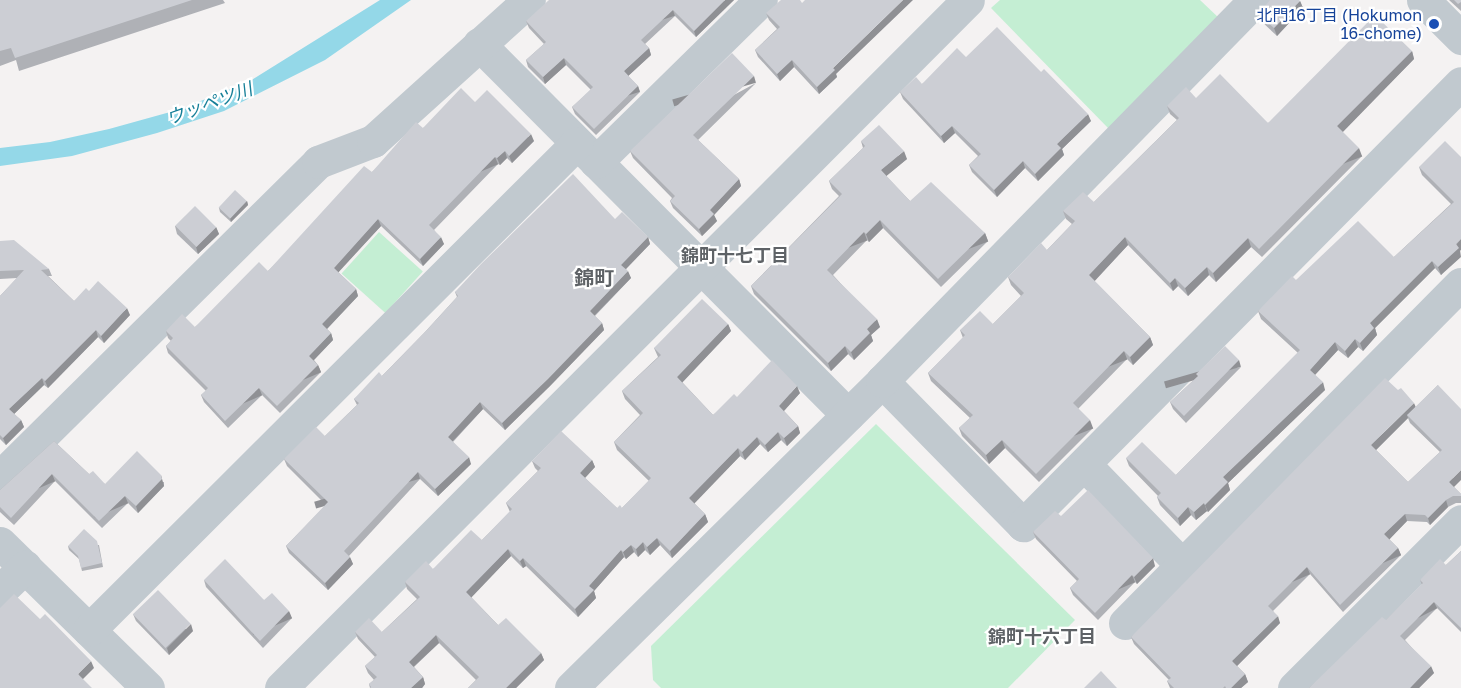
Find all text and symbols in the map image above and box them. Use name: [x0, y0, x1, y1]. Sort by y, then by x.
place label: 北門16丁目 (Hokumon 16-chome): [1256, 5, 1422, 43]
marker: 北門16丁目 (Hokumon 16-chome): [1427, 17, 1441, 31]
water label: ウッペツ川: [163, 77, 255, 129]
district label: 錦町十七丁目: [681, 244, 789, 266]
district label: 錦町: [574, 265, 614, 289]
district label: 錦町十六丁目: [988, 625, 1096, 647]

